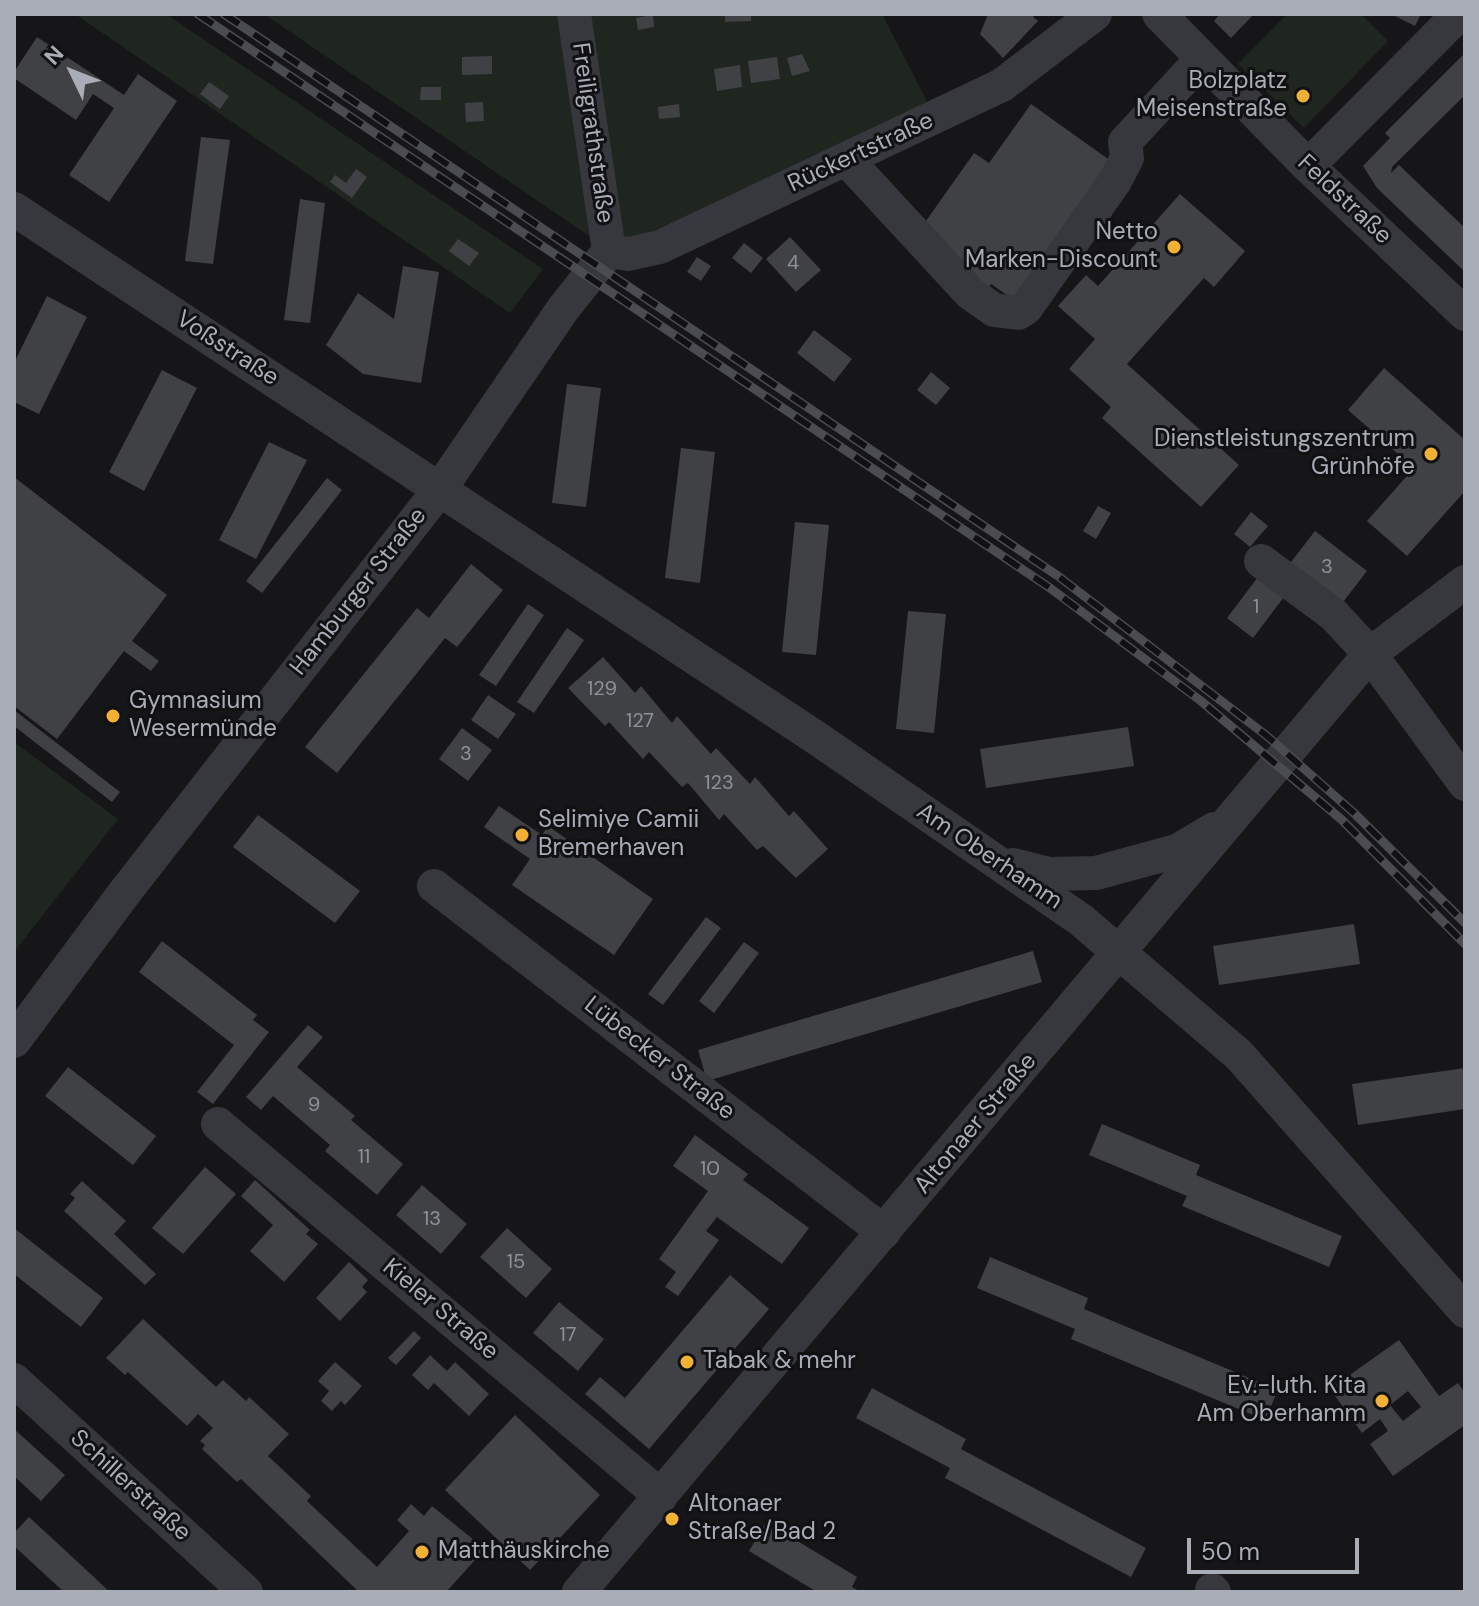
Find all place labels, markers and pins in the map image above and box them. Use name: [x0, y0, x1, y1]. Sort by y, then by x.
place label: Bolzplatz Meisenstraße: [1136, 68, 1287, 124]
marker: Bolzplatz Meisenstraße: [1294, 87, 1312, 105]
place label: Netto Marken-Discount: [965, 219, 1158, 275]
marker: Netto Marken-Discount: [1165, 238, 1183, 256]
place label: Dienstleistungszentrum Grünhöfe: [1154, 426, 1415, 482]
marker: Dienstleistungszentrum Grünhöfe: [1422, 445, 1440, 463]
place label: Gymnasium Wesermünde: [129, 688, 277, 744]
marker: Gymnasium Wesermünde: [104, 707, 122, 725]
place label: Selimiye Camii Bremerhaven: [538, 807, 699, 863]
marker: Selimiye Camii Bremerhaven: [513, 826, 531, 844]
place label: Tabak & mehr: [703, 1348, 856, 1376]
marker: Tabak & mehr: [678, 1353, 696, 1371]
place label: Ev.-luth. Kita Am Oberhamm: [1197, 1373, 1366, 1429]
marker: Ev.-luth. Kita Am Oberhamm: [1373, 1392, 1391, 1410]
place label: Altonaer Straße/Bad 2: [688, 1491, 836, 1547]
marker: Altonaer Straße/Bad 2: [663, 1510, 681, 1528]
place label: Matthäuskirche: [438, 1538, 610, 1566]
marker: Matthäuskirche: [413, 1543, 431, 1561]

